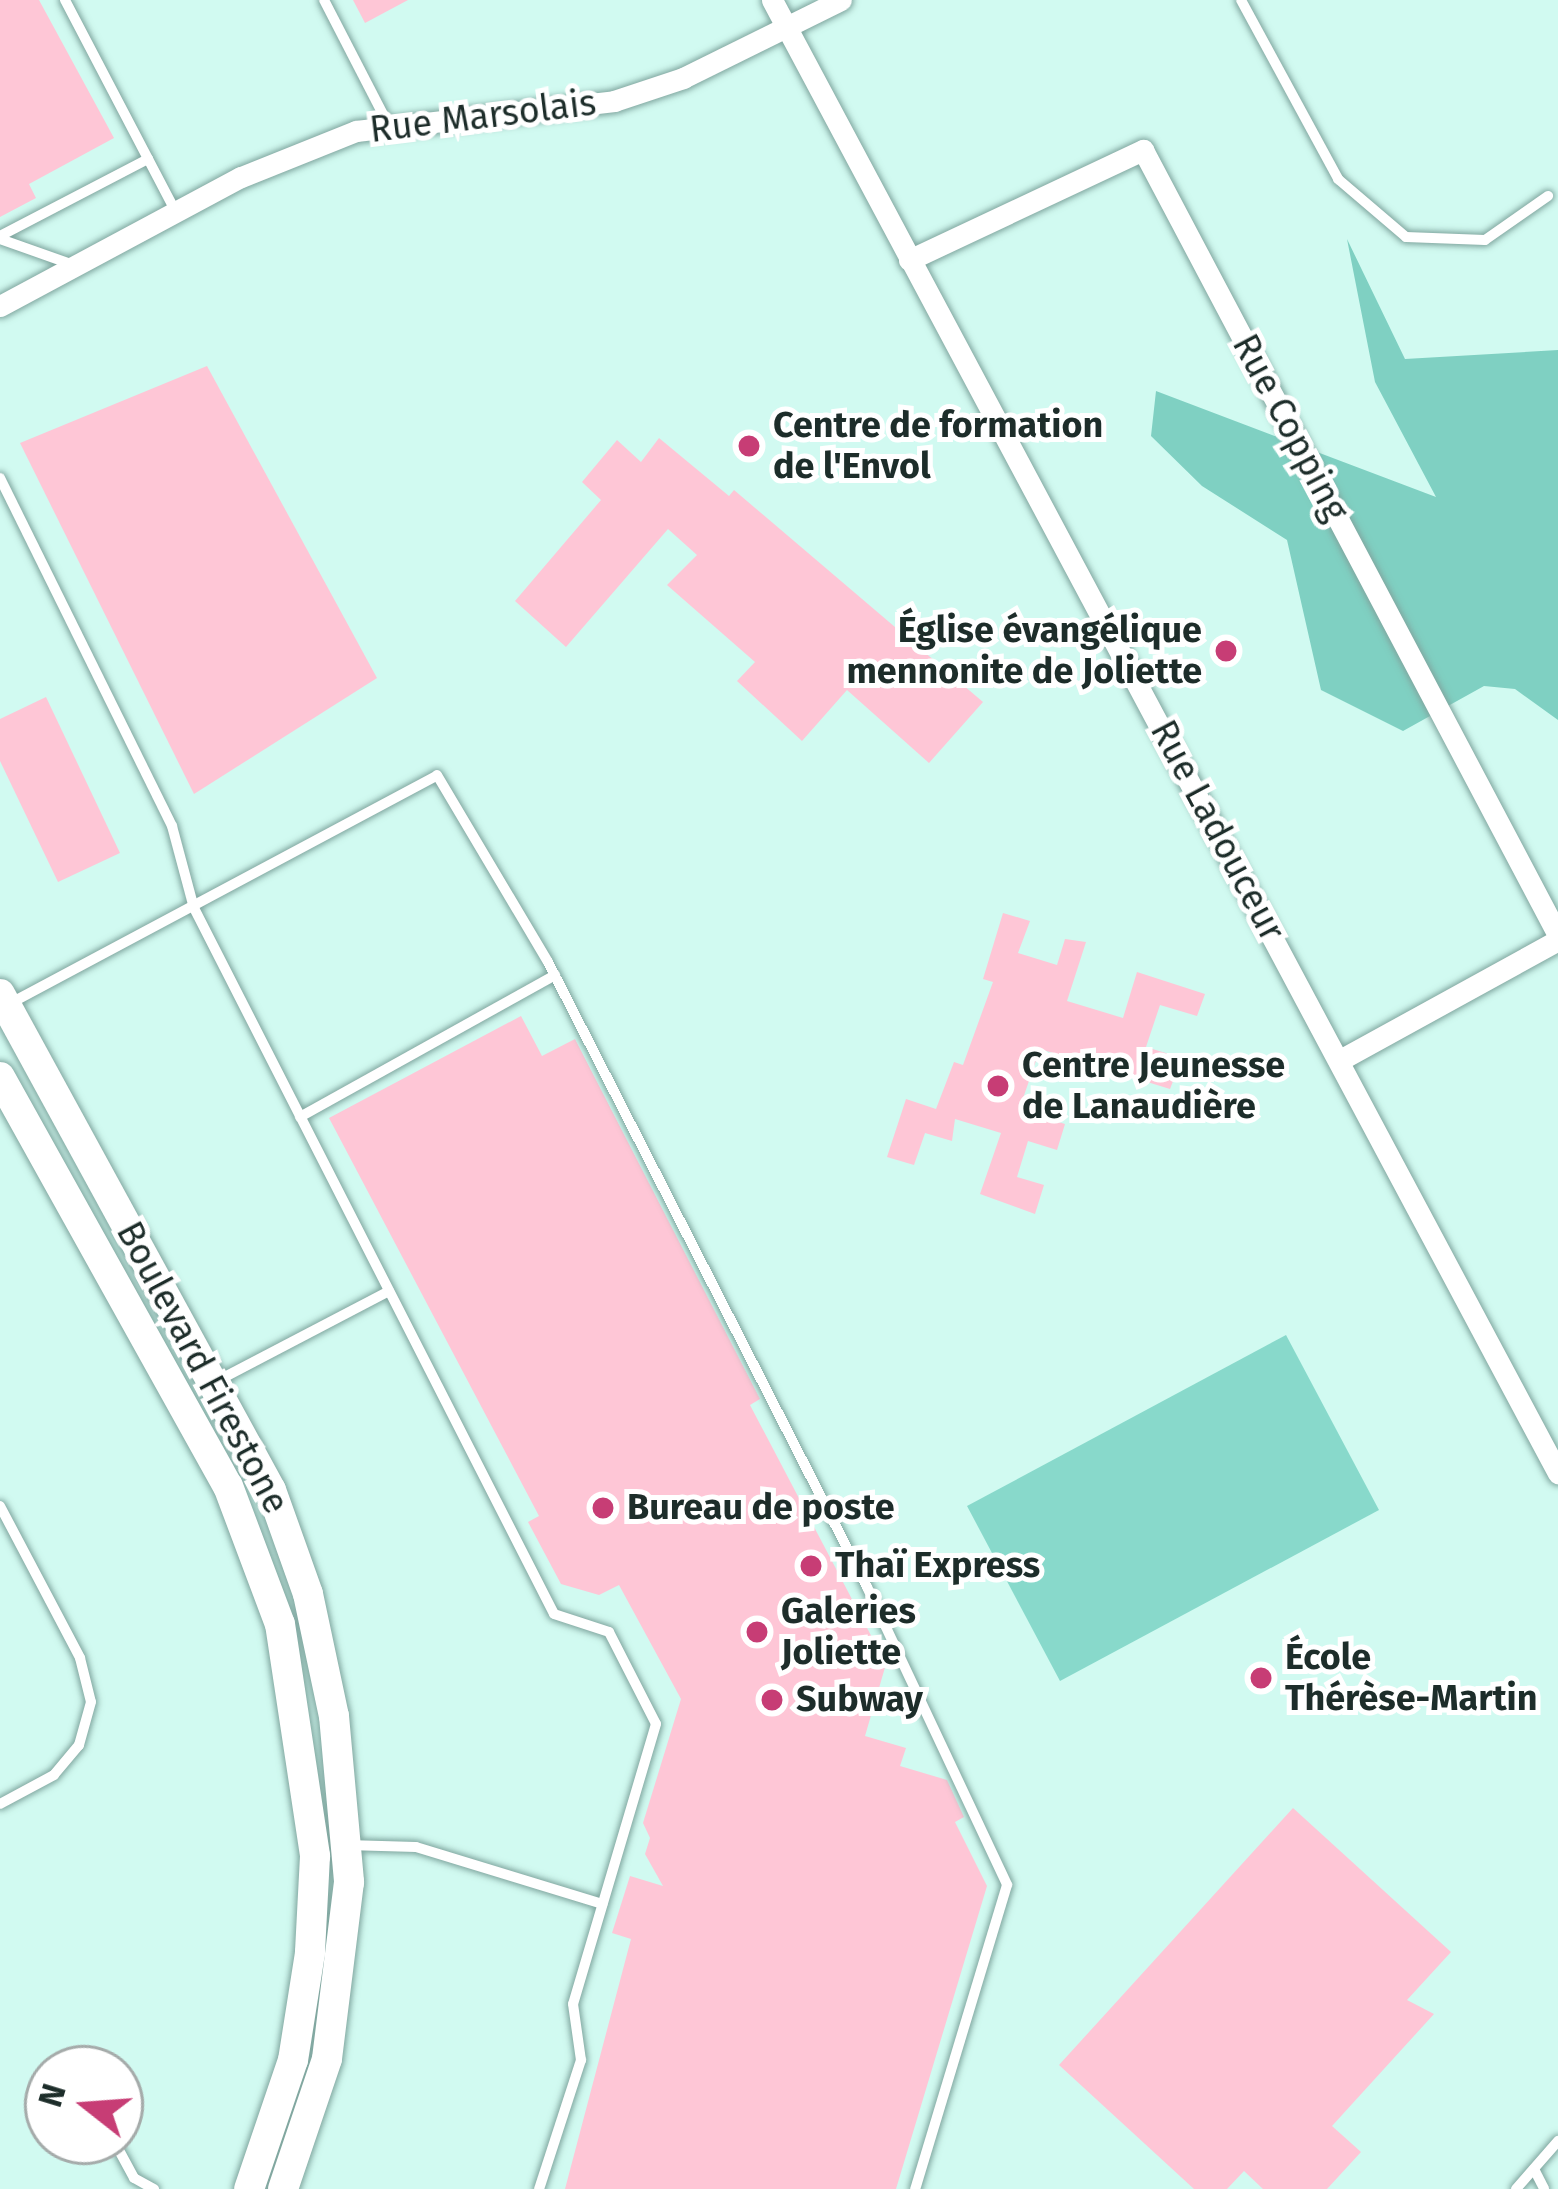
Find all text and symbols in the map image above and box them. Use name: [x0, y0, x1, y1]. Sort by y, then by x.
street label: Rue Marsolais: [367, 82, 599, 152]
street label: Rue Copping: [1223, 327, 1357, 529]
place label: Centre de formation de l'Envol: [773, 403, 1103, 488]
marker: Centre de formation de l'Envol: [736, 433, 762, 459]
place label: Église évangélique mennonite de Joliette: [846, 608, 1202, 693]
marker: Église évangélique mennonite de Joliette: [1213, 638, 1239, 664]
street label: Rue Ladouceur: [1141, 713, 1293, 949]
place label: Centre Jeunesse de Lanaudière: [1022, 1043, 1285, 1128]
marker: Centre Jeunesse de Lanaudière: [985, 1073, 1011, 1099]
street label: Boulevard Firestone: [107, 1215, 297, 1521]
place label: Bureau de poste: [627, 1486, 895, 1530]
marker: Bureau de poste: [590, 1495, 616, 1521]
place label: Thaï Express: [835, 1544, 1040, 1588]
marker: Thaï Express: [798, 1553, 824, 1579]
place label: Galeries Joliette: [781, 1589, 916, 1674]
marker: Galeries Joliette: [744, 1619, 770, 1645]
place label: École Thérèse-Martin: [1285, 1635, 1538, 1720]
marker: École Thérèse-Martin: [1248, 1665, 1274, 1691]
place label: Subway: [796, 1678, 923, 1722]
marker: Subway: [759, 1687, 785, 1713]
north arrow: [24, 2045, 144, 2165]
text: N: [30, 2079, 75, 2112]

